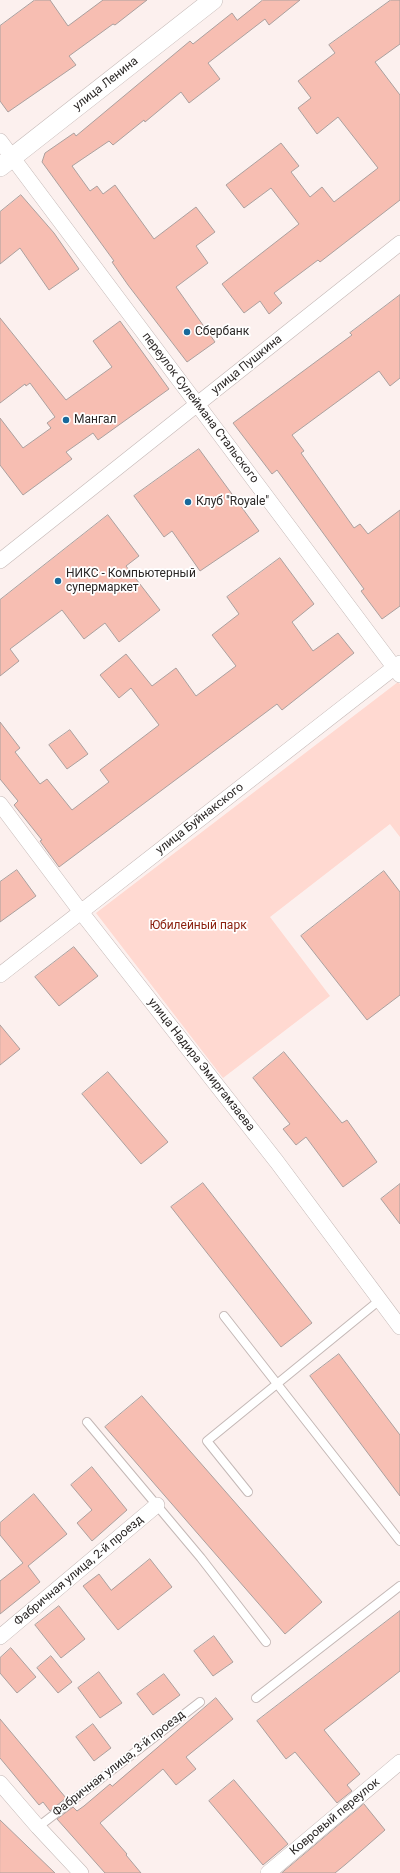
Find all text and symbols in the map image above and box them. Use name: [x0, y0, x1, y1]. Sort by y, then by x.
street label: улица Ленина: [71, 54, 141, 114]
place label: Сбербанк: [195, 325, 249, 339]
marker: Сбербанк: [182, 327, 192, 337]
street label: переулок Сулеймана Стальского: [139, 330, 261, 486]
street label: улица Пушкина: [209, 332, 285, 398]
place label: Мангал: [74, 413, 116, 427]
marker: Мангал: [61, 415, 71, 425]
place label: Клуб "Royale": [196, 495, 269, 509]
marker: Клуб "Royale": [183, 497, 193, 507]
place label: НИКС - Компьютерный супермаркет: [66, 567, 196, 595]
marker: НИКС - Компьютерный супермаркет: [53, 576, 63, 586]
street label: улица Буйнакского: [153, 780, 247, 858]
park label: Юбилейный парк: [149, 919, 247, 933]
street label: улица Надира Эмиргамзаева: [145, 996, 257, 1134]
street label: Фабричная улица, 2-й проезд: [12, 1513, 146, 1629]
street label: Фабричная улица, 3-й проезд: [50, 1708, 188, 1820]
street label: Ковровый переулок: [287, 1775, 383, 1859]

